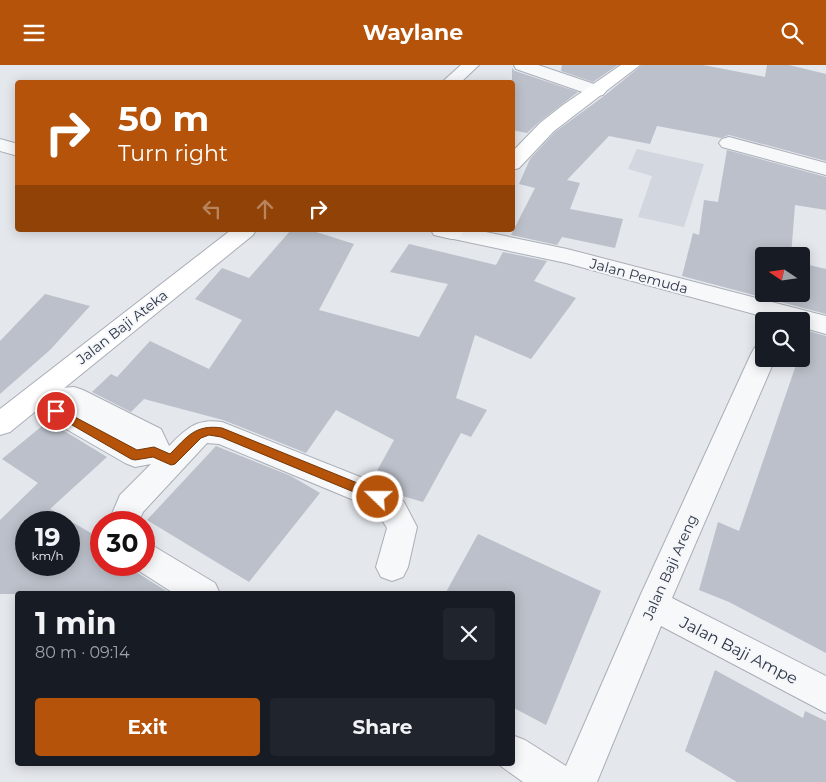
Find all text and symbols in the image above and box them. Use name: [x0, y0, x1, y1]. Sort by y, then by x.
icon: menu: [20, 19, 48, 47]
text: Waylane: [363, 19, 463, 46]
icon: search: [778, 19, 806, 47]
text: 50 m: [118, 97, 209, 140]
icon: right: [35, 100, 100, 165]
text: Turn right: [118, 140, 228, 167]
icon: left: [198, 195, 226, 223]
icon: ahead: [251, 195, 279, 223]
icon: right: [304, 195, 332, 223]
north arrow: [755, 247, 810, 303]
map controls: [755, 247, 810, 367]
street label: Jalan Pemuda: [587, 254, 690, 298]
street label: Jalan Baji Ateka: [72, 286, 171, 369]
button: search: [755, 312, 810, 367]
pin: [35, 390, 77, 432]
icon: arrive: [42, 397, 70, 425]
position arrow: [351, 470, 403, 522]
speed limit sign: 30: [90, 511, 155, 576]
street label: Jalan Baji Areng: [638, 511, 701, 623]
text: 19: [35, 522, 60, 552]
text: km/h: [31, 548, 64, 563]
text: 1 min: [35, 605, 116, 642]
button: close: [443, 608, 495, 660]
street label: Jalan Baji Ampe: [676, 612, 801, 688]
text: 80 m · 09:14: [35, 643, 129, 662]
button: Exit: [35, 698, 260, 756]
button: Share: [270, 698, 495, 756]

